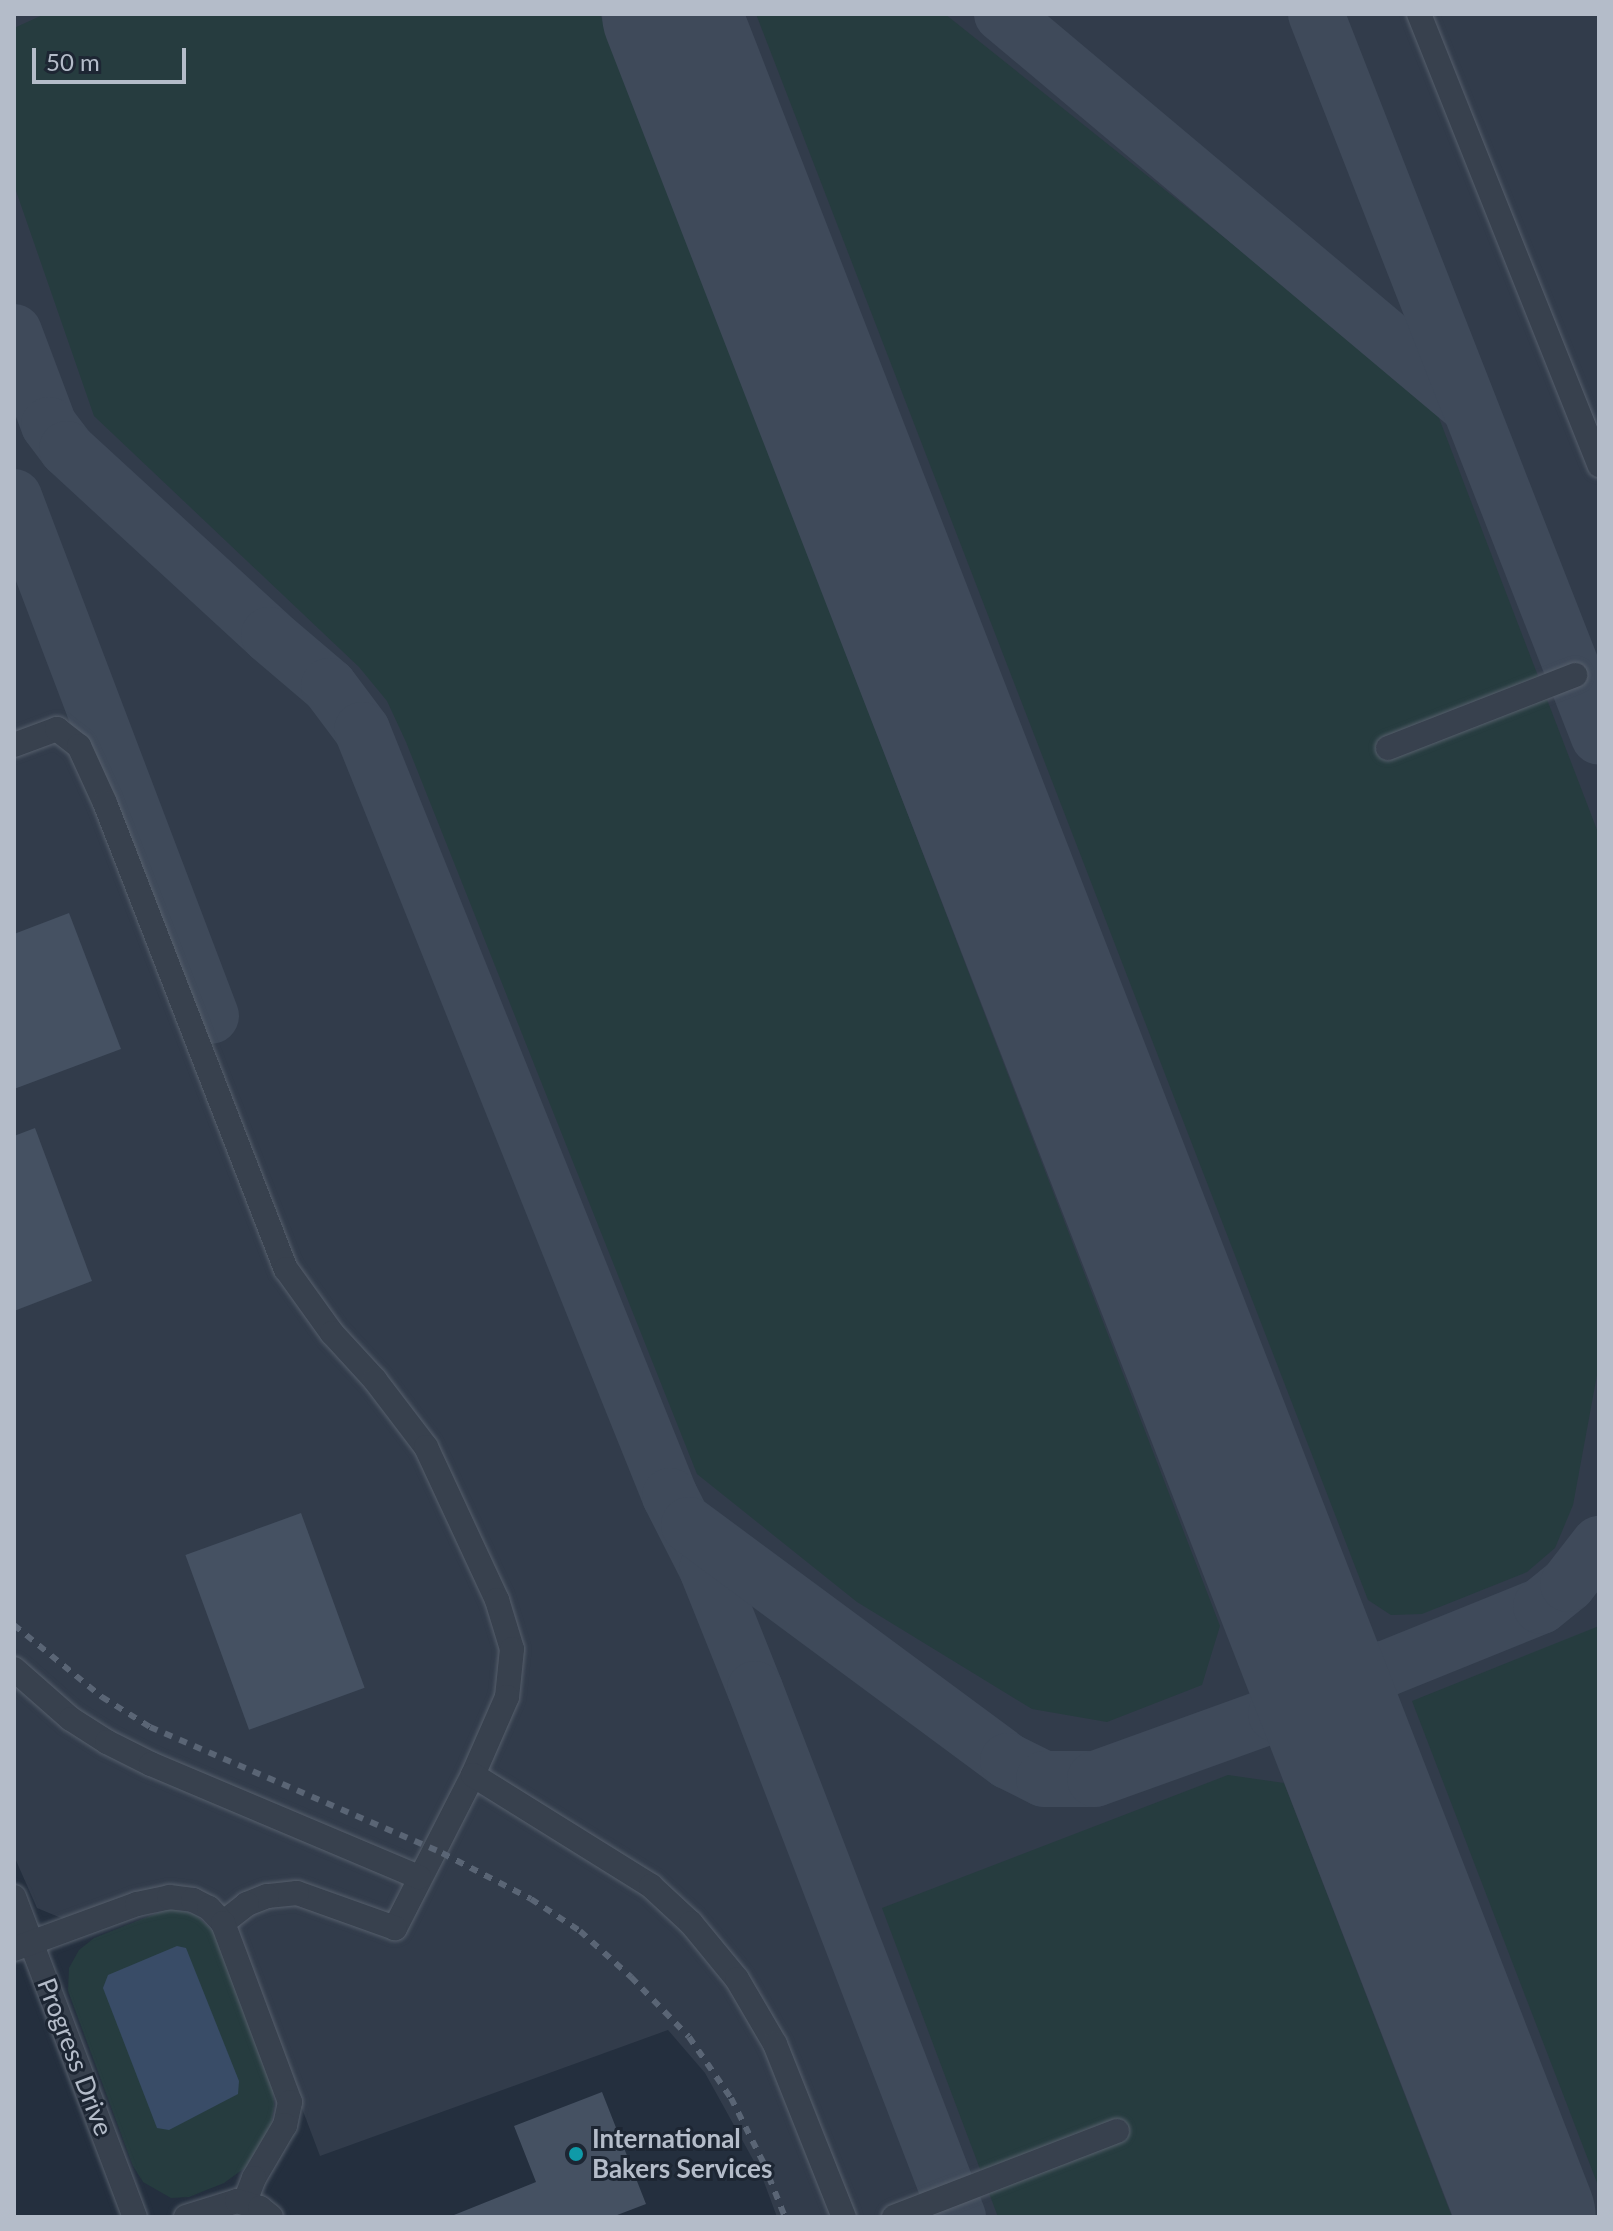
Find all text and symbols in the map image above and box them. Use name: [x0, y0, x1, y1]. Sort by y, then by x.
scale bar: [36, 32, 190, 82]
text: 50 m: [46, 47, 100, 76]
street label: Progress Drive: [31, 1974, 119, 2140]
place label: International Bakers Services: [592, 2123, 772, 2184]
marker: International Bakers Services: [567, 2145, 585, 2163]

